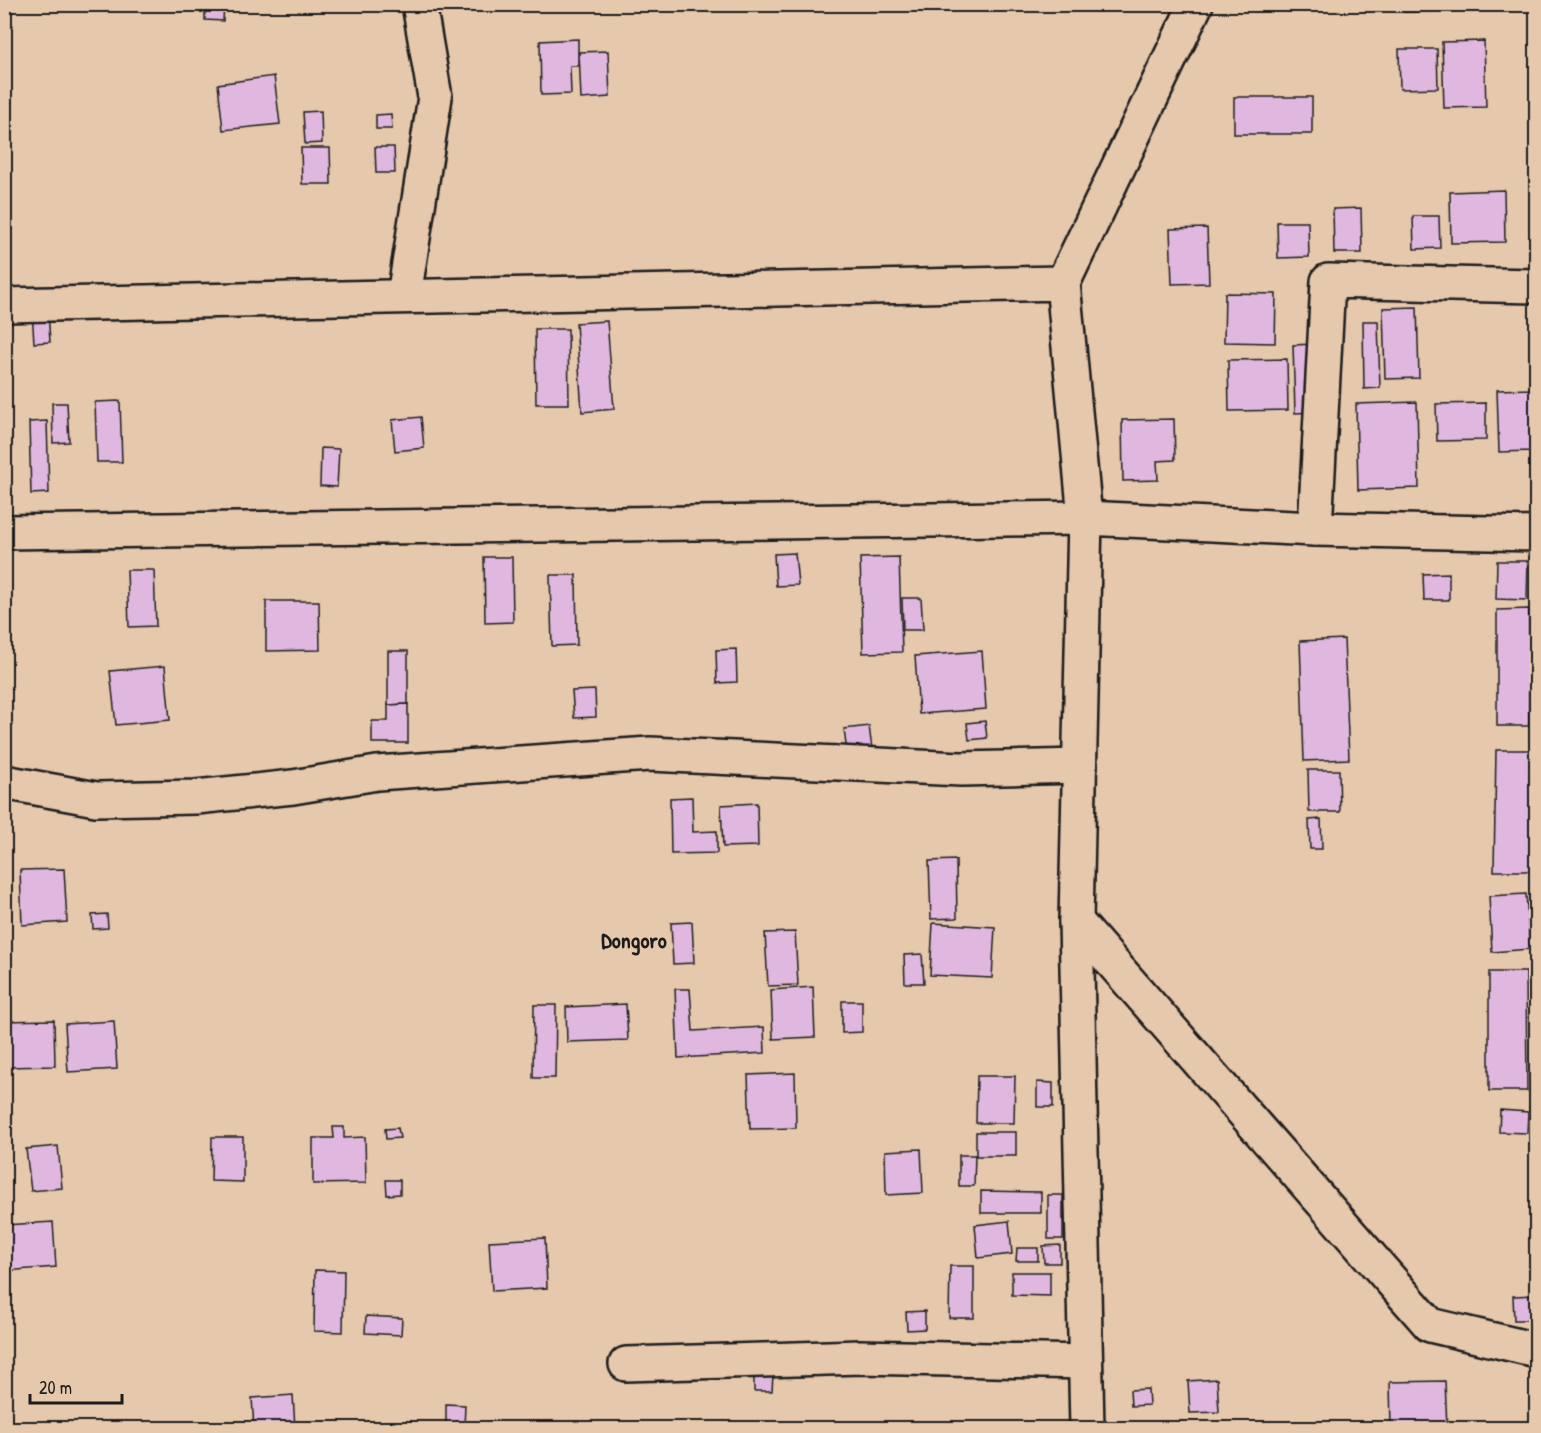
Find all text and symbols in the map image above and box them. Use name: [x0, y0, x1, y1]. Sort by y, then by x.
district label: Dongoro: [601, 925, 667, 956]
scale bar: [30, 1367, 122, 1405]
text: 20 m: [39, 1375, 72, 1400]

